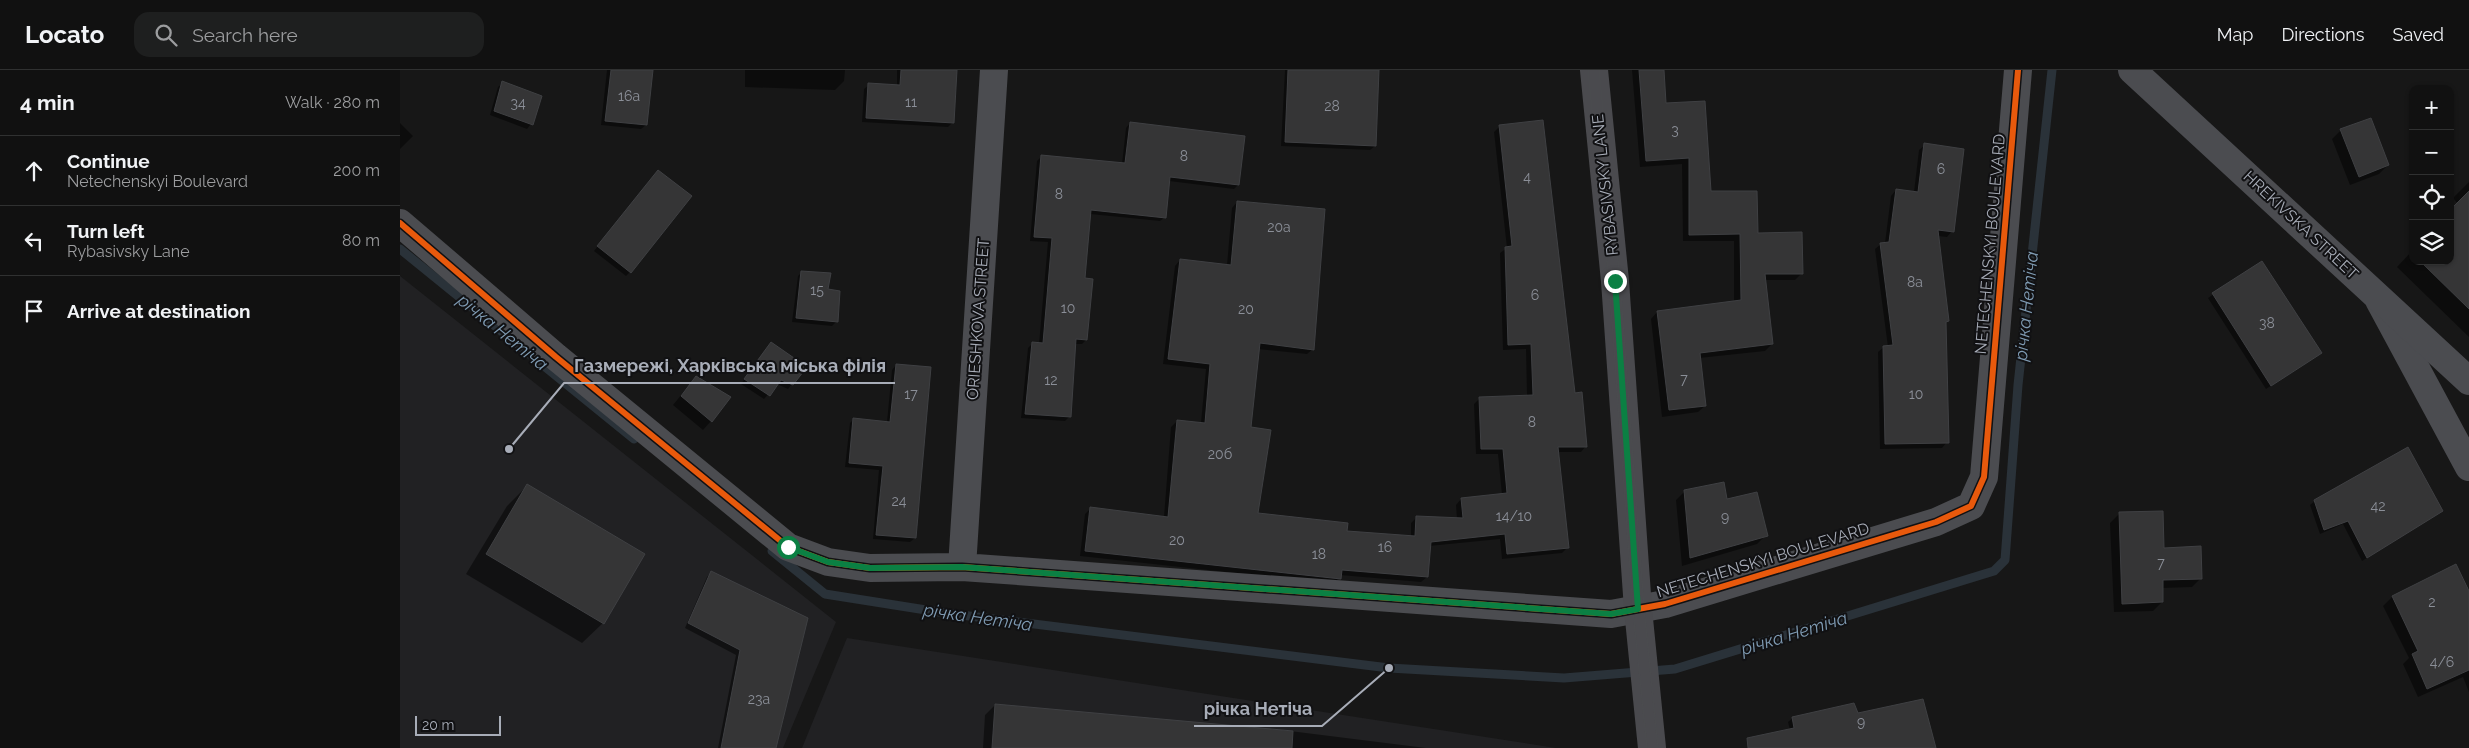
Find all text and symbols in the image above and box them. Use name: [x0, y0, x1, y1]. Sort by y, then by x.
search box: [134, 12, 484, 57]
text: Locato: [25, 20, 104, 49]
icon: search: [152, 21, 180, 49]
text: Search here: [192, 24, 298, 46]
text: Map: [2217, 24, 2253, 45]
text: Directions: [2281, 24, 2365, 45]
text: Saved: [2393, 24, 2444, 45]
map controls: [2409, 85, 2454, 265]
button: +: [2409, 85, 2454, 130]
house number: 16а: [618, 88, 640, 104]
text: 4 min: [20, 90, 75, 115]
text: Walk · 280 m: [285, 93, 380, 112]
house number: 11: [905, 94, 917, 110]
house number: 34: [510, 95, 526, 111]
house number: 28: [1324, 98, 1340, 114]
street label: RYBASIVSKY LANE: [1588, 113, 1622, 257]
house number: 3: [1671, 122, 1679, 138]
button: −: [2409, 130, 2454, 175]
street label: NETECHENSKYI BOULEVARD: [1971, 133, 2009, 355]
house number: 8: [1180, 148, 1188, 164]
text: Continue: [67, 150, 150, 172]
icon: ahead: [20, 157, 48, 185]
text: 200 m: [333, 161, 380, 180]
house number: 6: [1937, 161, 1945, 177]
street label: HREKIVSKA STREET: [2240, 167, 2363, 283]
house number: 4: [1523, 169, 1531, 185]
text: Netechenskyi Boulevard: [67, 172, 248, 191]
button: locate: [2409, 175, 2454, 220]
house number: 8: [1055, 186, 1063, 202]
house number: 20а: [1267, 219, 1291, 235]
text: Turn left: [67, 220, 144, 242]
button: layers: [2409, 220, 2454, 265]
icon: left: [20, 227, 48, 255]
text: 80 m: [342, 231, 380, 250]
street label: ORIESHKOVA STREET: [963, 237, 993, 401]
text: Rybasivsky Lane: [67, 242, 190, 261]
water label: річка Нетіча: [2010, 250, 2042, 363]
route end: [1604, 270, 1627, 293]
house number: 8а: [1907, 274, 1923, 290]
house number: 15: [810, 282, 824, 298]
house number: 6: [1531, 287, 1539, 303]
water label: річка Нетіча: [453, 289, 552, 375]
icon: arrive: [20, 297, 48, 325]
text: Arrive at destination: [67, 300, 251, 322]
house number: 10: [1061, 300, 1075, 316]
house number: 20: [1238, 301, 1254, 317]
house number: 38: [2259, 315, 2275, 331]
callout: Газмережі, Харківська міська філія: [564, 350, 895, 383]
text: Газмережі, Харківська міська філія: [574, 355, 886, 376]
house number: 7: [1680, 371, 1688, 387]
house number: 12: [1044, 372, 1058, 388]
house number: 17: [904, 386, 918, 402]
house number: 10: [1909, 386, 1923, 402]
house number: 8: [1528, 414, 1536, 430]
house number: 20б: [1208, 446, 1232, 462]
house number: 24: [892, 493, 907, 509]
house number: 42: [2371, 498, 2385, 514]
house number: 14/10: [1496, 508, 1532, 524]
house number: 9: [1721, 509, 1729, 525]
street label: NETECHENSKYI BOULEVARD: [1654, 519, 1872, 601]
house number: 20: [1169, 532, 1185, 548]
route start: [777, 536, 800, 559]
house number: 16: [1378, 539, 1392, 555]
house number: 18: [1312, 546, 1326, 562]
house number: 7: [2157, 555, 2165, 571]
house number: 2: [2428, 594, 2436, 610]
water label: річка Нетіча: [921, 599, 1034, 635]
water label: річка Нетіча: [1737, 607, 1850, 659]
house number: 4/6: [2430, 654, 2454, 670]
house number: 23а: [748, 691, 770, 707]
callout: річка Нетіча: [1194, 693, 1322, 726]
text: річка Нетіча: [1204, 698, 1312, 719]
scale bar: [415, 713, 501, 736]
house number: 9: [1857, 714, 1865, 730]
text: 20 m: [422, 717, 454, 733]

